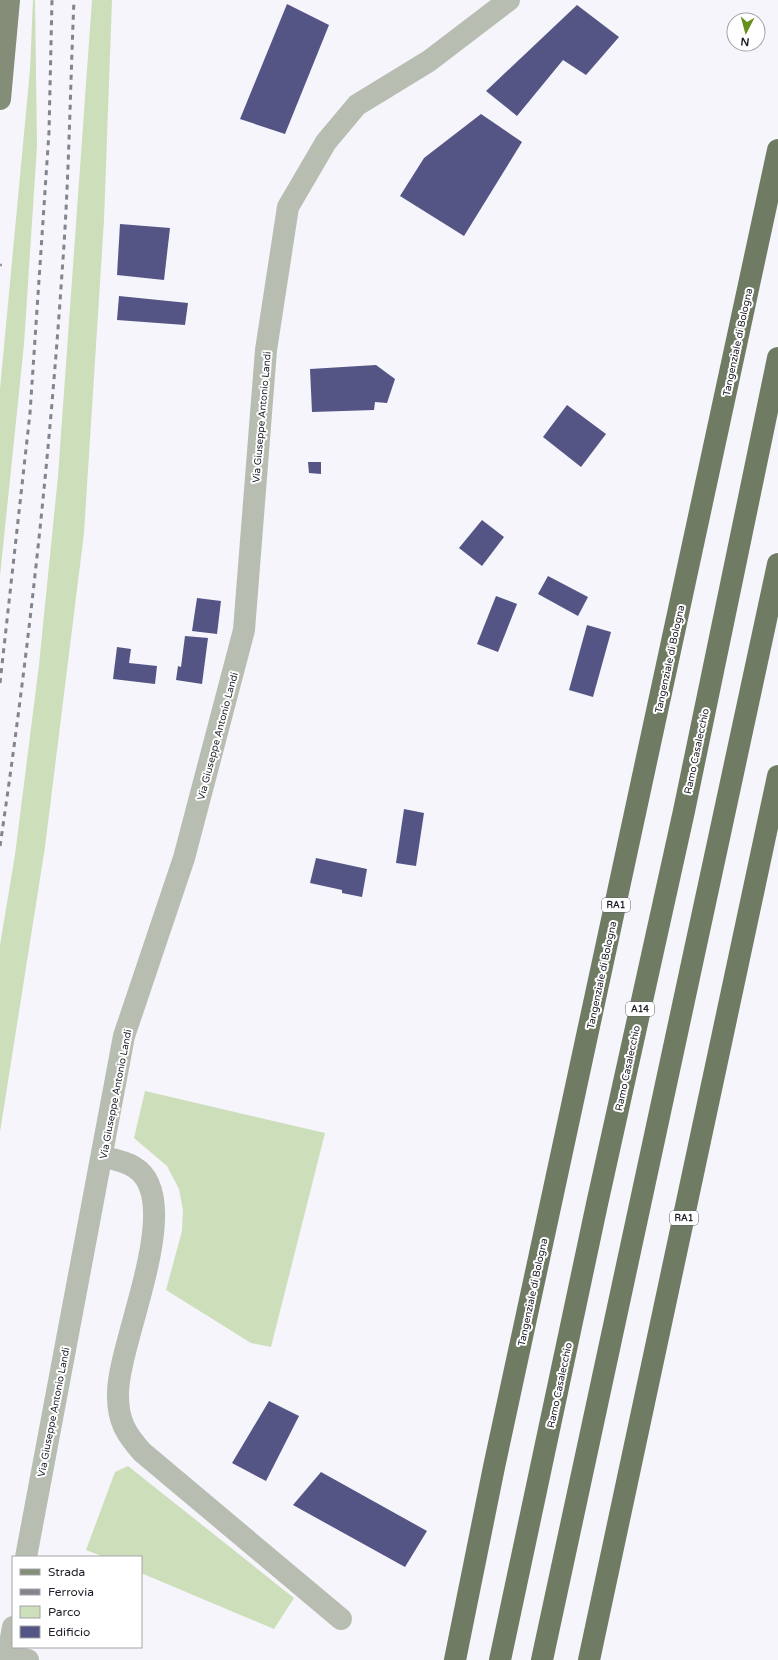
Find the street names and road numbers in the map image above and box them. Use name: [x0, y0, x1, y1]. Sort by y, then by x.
street label: Tangenziale di Bologna: [721, 287, 755, 397]
street label: Via Giuseppe Antonio Landi: [250, 351, 274, 483]
street label: Tangenziale di Bologna: [653, 604, 687, 714]
street label: Via Giuseppe Antonio Landi: [195, 671, 241, 801]
street label: Ramo Casalecchio: [682, 707, 712, 795]
road number: RA1: [602, 898, 630, 912]
street label: Tangenziale di Bologna: [585, 920, 619, 1030]
road number: A14: [626, 1002, 654, 1016]
street label: Ramo Casalecchio: [613, 1024, 643, 1112]
street label: Via Giuseppe Antonio Landi: [98, 1028, 134, 1160]
road number: RA1: [670, 1211, 698, 1225]
street label: Tangenziale di Bologna: [516, 1237, 550, 1347]
street label: Ramo Casalecchio: [545, 1341, 575, 1429]
street label: Via Giuseppe Antonio Landi: [36, 1346, 72, 1478]

